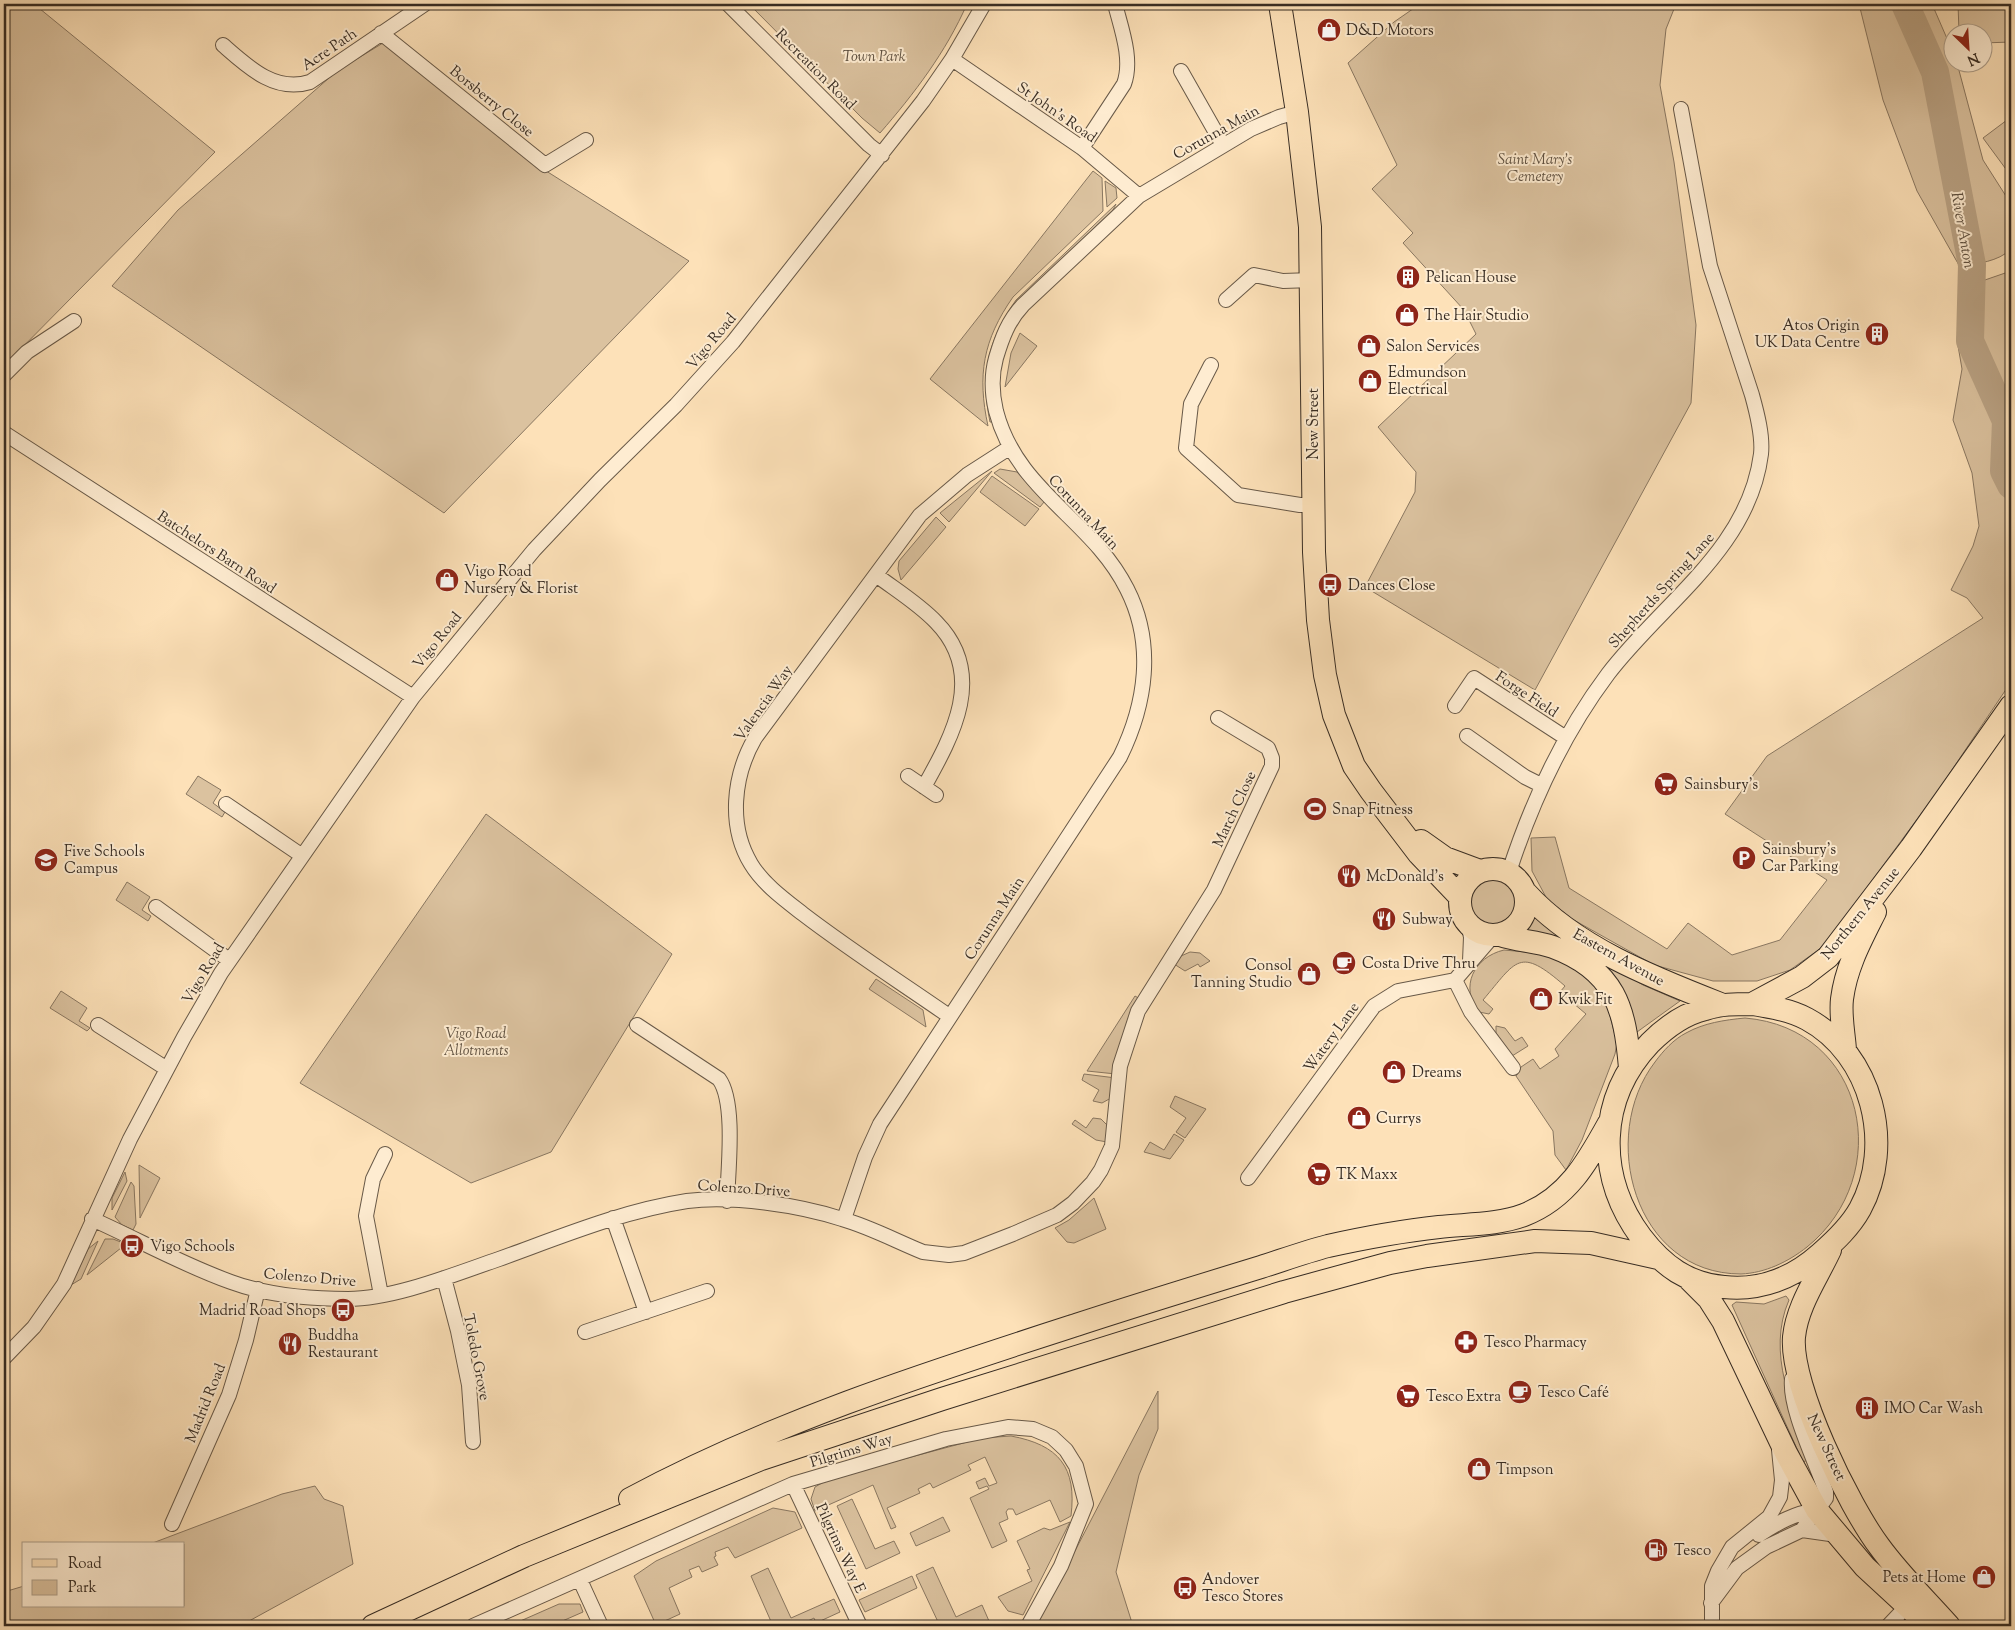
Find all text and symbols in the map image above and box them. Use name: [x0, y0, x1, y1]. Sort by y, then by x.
shop icon: D&D Motors: [1316, 17, 1342, 43]
place label: D&D Motors: [1346, 21, 1434, 42]
north arrow: [1942, 22, 1992, 72]
street label: Acre Path: [298, 24, 362, 77]
street label: Recreation Road: [770, 25, 860, 116]
park label: Town Park: [843, 47, 906, 68]
text: N: [1963, 47, 1982, 69]
street label: Borsberry Close: [444, 61, 538, 143]
street label: St John's Road: [1012, 78, 1101, 149]
street label: Corunna Main: [1170, 101, 1264, 166]
park label: Saint Mary's Cemetery: [1498, 150, 1572, 188]
water label: River Anton: [1944, 190, 1980, 271]
building icon: Pelican House: [1395, 264, 1421, 290]
place label: Pelican House: [1426, 268, 1516, 289]
shop icon: The Hair Studio: [1394, 302, 1420, 328]
place label: The Hair Studio: [1424, 306, 1529, 327]
street label: Vigo Road: [682, 309, 742, 375]
place label: Atos Origin UK Data Centre: [1755, 316, 1860, 354]
building icon: Atos Origin UK Data Centre: [1864, 321, 1890, 347]
shop icon: Salon Services: [1356, 333, 1382, 359]
place label: Salon Services: [1386, 337, 1480, 358]
place label: Edmundson Electrical: [1388, 363, 1467, 401]
shop icon: Edmundson Electrical: [1357, 368, 1383, 394]
street label: New Street: [1304, 388, 1325, 460]
street label: Corunna Main: [1043, 471, 1123, 555]
street label: Batchelors Barn Road: [153, 507, 280, 600]
street label: Shepherds Spring Lane: [1604, 528, 1720, 654]
place label: Vigo Road Nursery & Florist: [464, 562, 578, 600]
shop icon: Vigo Road Nursery & Florist: [434, 567, 460, 593]
bus stop icon: Dances Close: [1317, 572, 1343, 598]
place label: Dances Close: [1348, 576, 1436, 597]
street label: Vigo Road: [409, 608, 468, 674]
street label: Valencia Way: [730, 661, 799, 746]
street label: Forge Field: [1491, 667, 1562, 724]
street label: March Close: [1209, 768, 1262, 851]
supermarket icon: Sainsbury's: [1653, 771, 1679, 797]
place label: Sainsbury's: [1684, 775, 1758, 796]
sports icon: Snap Fitness: [1302, 796, 1328, 822]
place label: Snap Fitness: [1332, 800, 1413, 821]
place label: Sainsbury's Car Parking: [1762, 840, 1838, 878]
place label: Five Schools Campus: [64, 842, 145, 880]
parking icon: Sainsbury's Car Parking: [1731, 845, 1757, 871]
school or university icon: Five Schools Campus: [33, 847, 59, 873]
restaurant icon: McDonald's: [1336, 863, 1362, 889]
street label: Northern Avenue: [1817, 863, 1905, 965]
place label: McDonald's: [1366, 867, 1444, 888]
street label: Corunna Main: [960, 873, 1030, 965]
restaurant icon: Subway: [1371, 906, 1397, 932]
place label: Subway: [1402, 910, 1453, 931]
street label: Eastern Avenue: [1569, 924, 1668, 992]
street label: Vigo Road: [178, 939, 231, 1008]
cafe icon: Costa Drive Thru: [1331, 950, 1357, 976]
place label: Costa Drive Thru: [1362, 954, 1476, 975]
place label: Consol Tanning Studio: [1191, 956, 1292, 994]
shop icon: Consol Tanning Studio: [1296, 961, 1322, 987]
shop icon: Kwik Fit: [1528, 986, 1554, 1012]
place label: Kwik Fit: [1558, 990, 1612, 1011]
street label: Watery Lane: [1299, 998, 1365, 1077]
park label: Vigo Road Allotments: [443, 1024, 509, 1062]
shop icon: Dreams: [1381, 1059, 1407, 1085]
place label: Dreams: [1412, 1063, 1462, 1084]
shop icon: Currys: [1346, 1105, 1372, 1131]
place label: Currys: [1376, 1109, 1421, 1130]
supermarket icon: TK Maxx: [1306, 1161, 1332, 1187]
place label: TK Maxx: [1336, 1165, 1398, 1186]
street label: Colenzo Drive: [697, 1176, 791, 1203]
bus stop icon: Vigo Schools: [119, 1233, 145, 1259]
place label: Vigo Schools: [150, 1237, 235, 1258]
street label: Colenzo Drive: [263, 1264, 357, 1293]
bus stop icon: Madrid Road Shops: [330, 1297, 356, 1323]
place label: Madrid Road Shops: [199, 1301, 326, 1322]
street label: Toledo Grove: [457, 1312, 494, 1403]
place label: Buddha Restaurant: [308, 1326, 378, 1364]
pharmacy icon: Tesco Pharmacy: [1453, 1329, 1479, 1355]
restaurant icon: Buddha Restaurant: [277, 1331, 303, 1357]
place label: Tesco Pharmacy: [1484, 1333, 1587, 1354]
street label: Madrid Road: [181, 1360, 232, 1446]
cafe icon: Tesco Café: [1507, 1379, 1533, 1405]
supermarket icon: Tesco Extra: [1395, 1383, 1421, 1409]
place label: Tesco Café: [1538, 1383, 1609, 1404]
place label: Tesco Extra: [1426, 1387, 1501, 1408]
building icon: IMO Car Wash: [1854, 1395, 1880, 1421]
place label: IMO Car Wash: [1884, 1399, 1983, 1420]
street label: New Street: [1801, 1411, 1850, 1485]
street label: Pilgrims Way: [808, 1429, 896, 1474]
shop icon: Timpson: [1466, 1456, 1492, 1482]
place label: Timpson: [1496, 1460, 1554, 1481]
street label: Pilgrims Way E: [810, 1500, 870, 1597]
fuel station icon: Tesco: [1643, 1537, 1669, 1563]
place label: Tesco: [1674, 1541, 1711, 1562]
legend: [22, 1542, 185, 1608]
text: Road: [68, 1554, 102, 1575]
shop icon: Pets at Home: [1971, 1564, 1997, 1590]
place label: Pets at Home: [1883, 1568, 1966, 1589]
place label: Andover Tesco Stores: [1202, 1570, 1283, 1608]
bus stop icon: Andover Tesco Stores: [1172, 1575, 1198, 1601]
text: Park: [68, 1578, 97, 1599]

